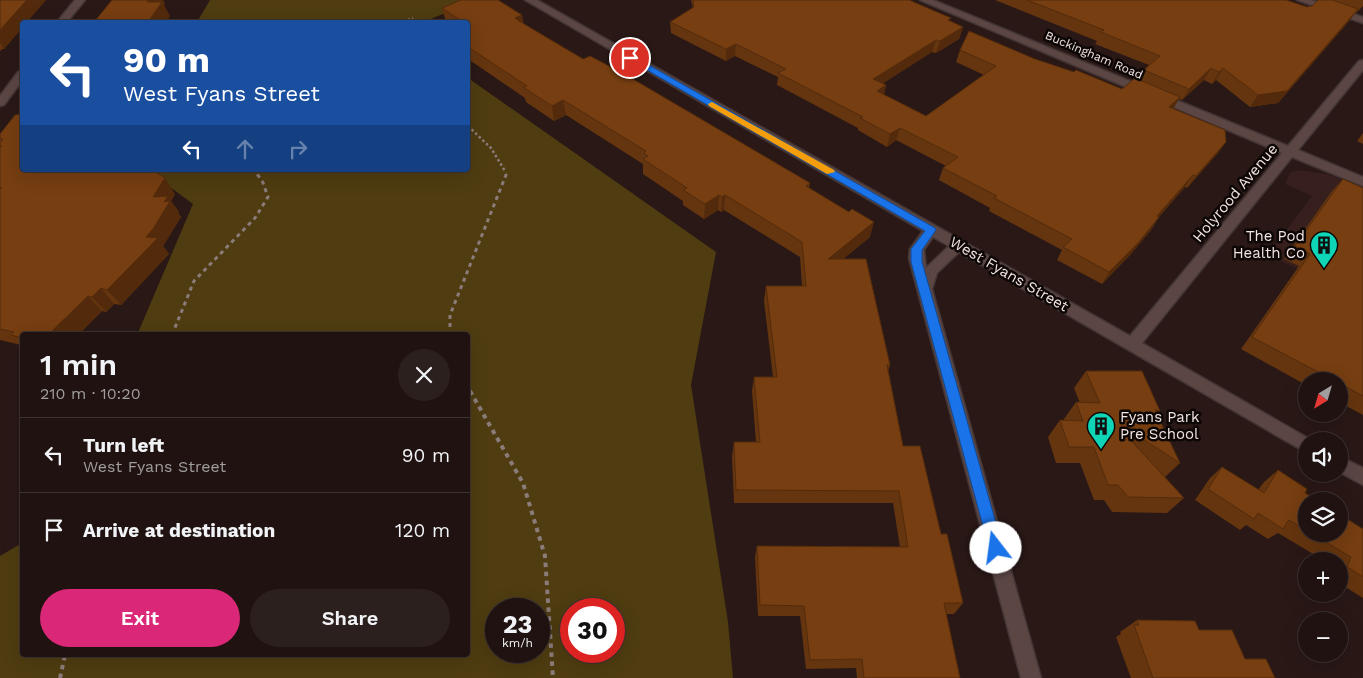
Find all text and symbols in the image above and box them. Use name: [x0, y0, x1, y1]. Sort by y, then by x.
street label: Buckingham Road: [1043, 28, 1145, 82]
pin: [609, 37, 651, 79]
text: 90 m: [123, 39, 210, 81]
icon: left: [40, 40, 105, 105]
icon: arrive: [616, 44, 644, 72]
text: West Fyans Street: [123, 81, 320, 106]
icon: left: [178, 135, 206, 163]
icon: ahead: [231, 135, 259, 163]
icon: right: [284, 135, 312, 163]
street label: Holyrood Avenue: [1189, 140, 1281, 246]
place label: The Pod Health Co: [1233, 227, 1305, 262]
building icon: The Pod Health Co: [1309, 230, 1339, 269]
street label: West Fyans Street: [946, 233, 1072, 316]
text: 1 min: [40, 347, 117, 382]
button: close: [398, 349, 450, 401]
north arrow: [1298, 372, 1348, 422]
map controls: [1298, 372, 1348, 662]
text: 210 m · 10:20: [40, 384, 141, 403]
place label: Fyans Park Pre School: [1120, 408, 1200, 443]
building icon: Fyans Park Pre School: [1086, 411, 1116, 450]
button: sound: [1298, 432, 1348, 482]
text: Turn left: [83, 434, 164, 457]
icon: left: [40, 441, 68, 469]
text: 90 m: [402, 444, 450, 467]
text: West Fyans Street: [83, 457, 226, 476]
button: layers: [1298, 492, 1348, 542]
icon: arrive: [40, 516, 68, 544]
text: Arrive at destination: [83, 519, 275, 542]
text: 120 m: [395, 519, 450, 542]
position arrow: [969, 521, 1021, 573]
button: +: [1298, 552, 1348, 602]
button: Exit: [40, 589, 240, 647]
button: Share: [250, 589, 450, 647]
speed limit sign: 30: [560, 598, 625, 663]
text: 23: [503, 610, 532, 639]
button: −: [1298, 612, 1348, 662]
text: km/h: [502, 636, 533, 650]

